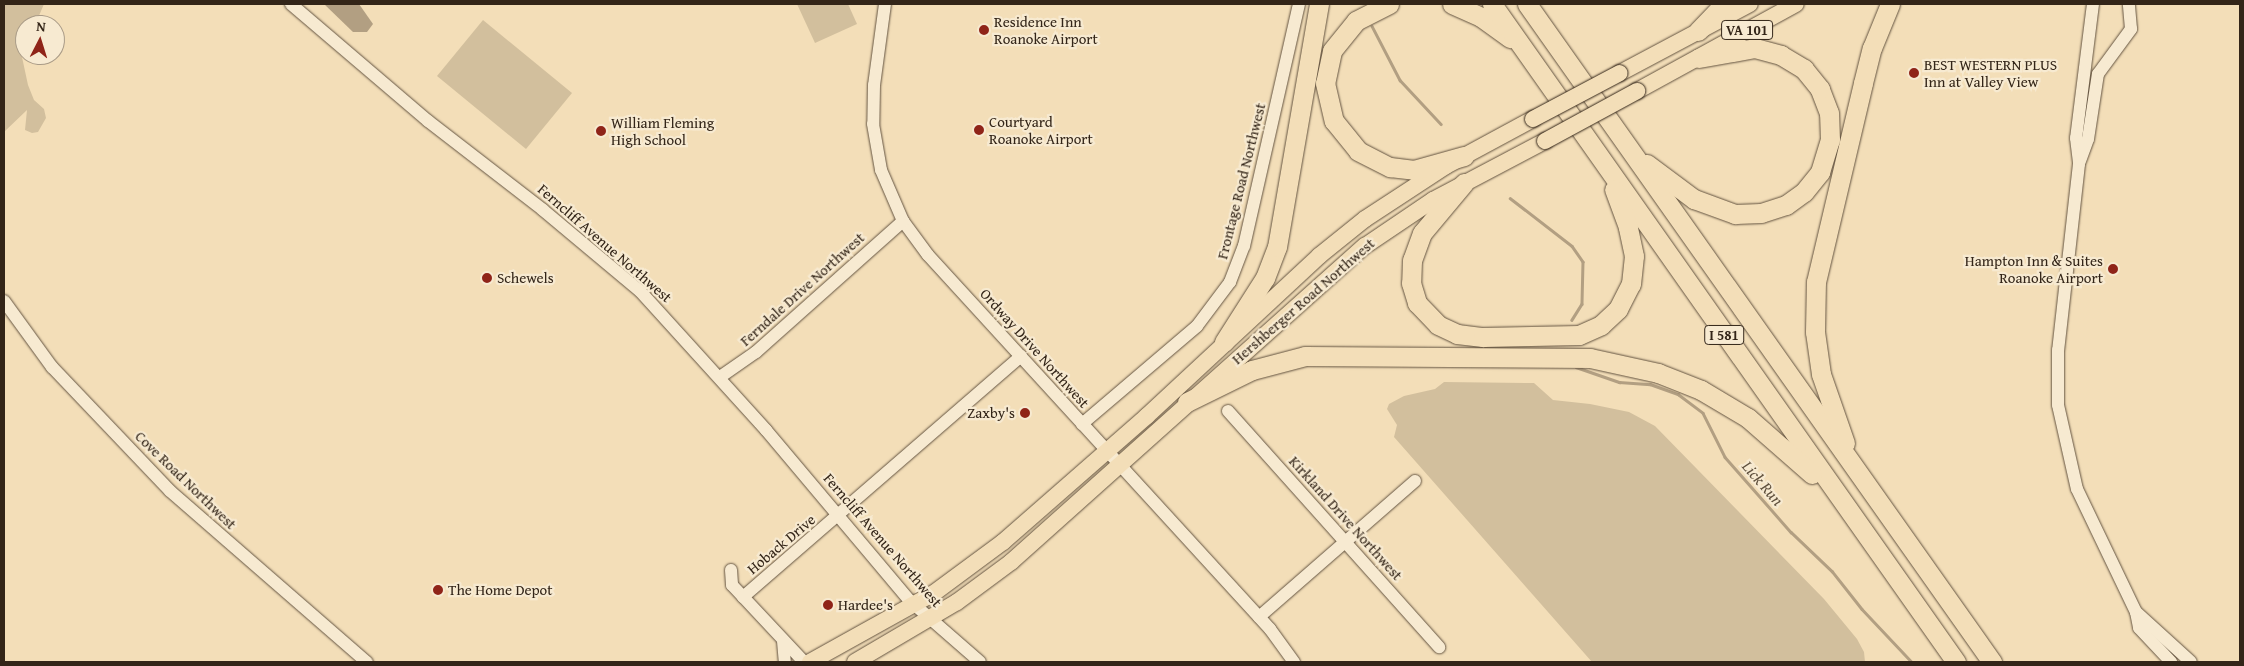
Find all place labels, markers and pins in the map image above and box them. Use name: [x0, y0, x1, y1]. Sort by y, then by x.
place label: Residence Inn Roanoke Airport: [994, 12, 1098, 47]
marker: Residence Inn Roanoke Airport: [978, 24, 990, 36]
place label: BEST WESTERN PLUS Inn at Valley View: [1924, 55, 2057, 90]
marker: BEST WESTERN PLUS Inn at Valley View: [1908, 67, 1920, 79]
place label: Courtyard Roanoke Airport: [989, 112, 1093, 147]
place label: William Fleming High School: [611, 113, 714, 148]
marker: Courtyard Roanoke Airport: [973, 124, 985, 136]
marker: William Fleming High School: [595, 125, 607, 137]
place label: Hampton Inn & Suites Roanoke Airport: [1965, 251, 2103, 286]
marker: Hampton Inn & Suites Roanoke Airport: [2107, 263, 2119, 275]
place label: Schewels: [497, 269, 554, 287]
marker: Schewels: [481, 272, 493, 284]
place label: Zaxby's: [967, 404, 1015, 422]
marker: Zaxby's: [1019, 407, 1031, 419]
place label: The Home Depot: [448, 581, 553, 599]
marker: The Home Depot: [432, 584, 444, 596]
place label: Hardee's: [838, 596, 893, 614]
marker: Hardee's: [822, 599, 834, 611]

